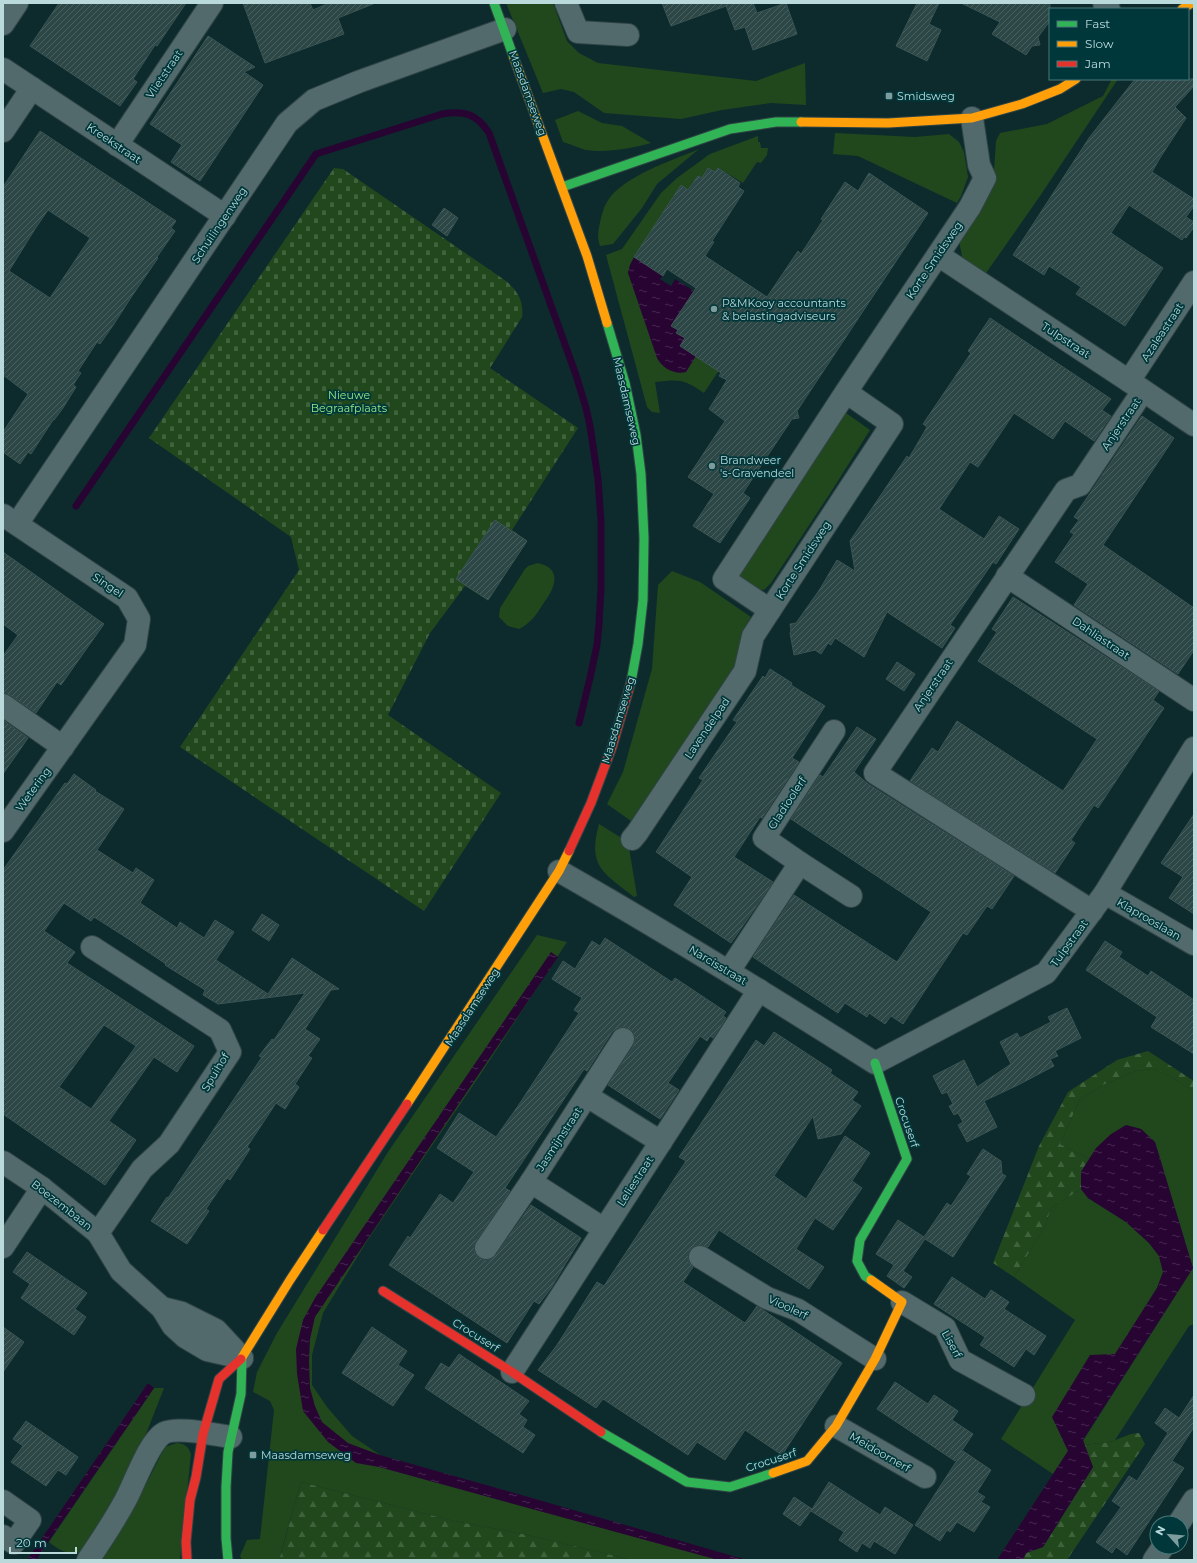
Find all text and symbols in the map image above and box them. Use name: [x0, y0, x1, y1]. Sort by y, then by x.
legend: [1049, 8, 1189, 80]
text: Fast: [1085, 16, 1110, 31]
text: Slow: [1085, 36, 1114, 51]
street label: Vlietstraat: [143, 47, 186, 101]
street label: Maasdamseweg: [506, 48, 550, 138]
text: Jam: [1084, 56, 1111, 71]
place label: Smidsweg: [897, 89, 955, 103]
marker: Smidsweg: [884, 91, 894, 101]
street label: Kreekstraat: [84, 120, 144, 167]
street label: Schuilingenweg: [188, 184, 250, 266]
street label: Korte Smidsweg: [903, 219, 965, 301]
place label: P&MKooy accountants & belastingadviseurs: [722, 296, 846, 323]
street label: Azaleastraat: [1138, 300, 1186, 364]
marker: P&MKooy accountants & belastingadviseurs: [709, 304, 719, 314]
street label: Tulpstraat: [1039, 319, 1093, 361]
street label: Maasdamseweg: [610, 356, 644, 446]
park label: Nieuwe Begraafplaats: [311, 388, 388, 415]
street label: Anjerstraat: [1098, 395, 1144, 453]
place label: Brandweer 's-Gravendeel: [720, 453, 794, 480]
marker: Brandweer 's-Gravendeel: [707, 461, 717, 471]
street label: Korte Smidsweg: [772, 518, 834, 602]
street label: Singel: [90, 570, 126, 600]
street label: Dahliastraat: [1069, 614, 1133, 663]
street label: Anjerstraat: [910, 656, 956, 714]
street label: Maasdamseweg: [598, 675, 638, 765]
street label: Lavendelpad: [681, 695, 733, 761]
street label: Wetering: [12, 764, 54, 814]
street label: Gladioolerf: [765, 773, 810, 832]
street label: Klaprooslaan: [1115, 895, 1183, 943]
street label: Tulpstraat: [1047, 916, 1091, 969]
street label: Narcisstraat: [686, 942, 750, 988]
street label: Maasdamseweg: [442, 965, 502, 1049]
street label: Spuihof: [198, 1049, 233, 1094]
street label: Crocuserf: [892, 1095, 923, 1150]
street label: Jasmijnstraat: [533, 1104, 585, 1175]
street label: Leliestraat: [614, 1153, 657, 1209]
street label: Boezembaan: [29, 1177, 95, 1233]
street label: Vioolerf: [766, 1292, 811, 1323]
street label: Crocuserf: [450, 1315, 503, 1356]
street label: Liserf: [939, 1328, 966, 1361]
street label: Meidoornerf: [847, 1429, 914, 1476]
street label: Crocuserf: [744, 1445, 799, 1475]
place label: Maasdamseweg: [261, 1448, 351, 1462]
marker: Maasdamseweg: [248, 1450, 258, 1460]
north arrow: [1149, 1515, 1189, 1555]
text: N: [1152, 1523, 1168, 1538]
scale bar: [10, 1529, 76, 1555]
text: 20 m: [16, 1535, 47, 1550]

